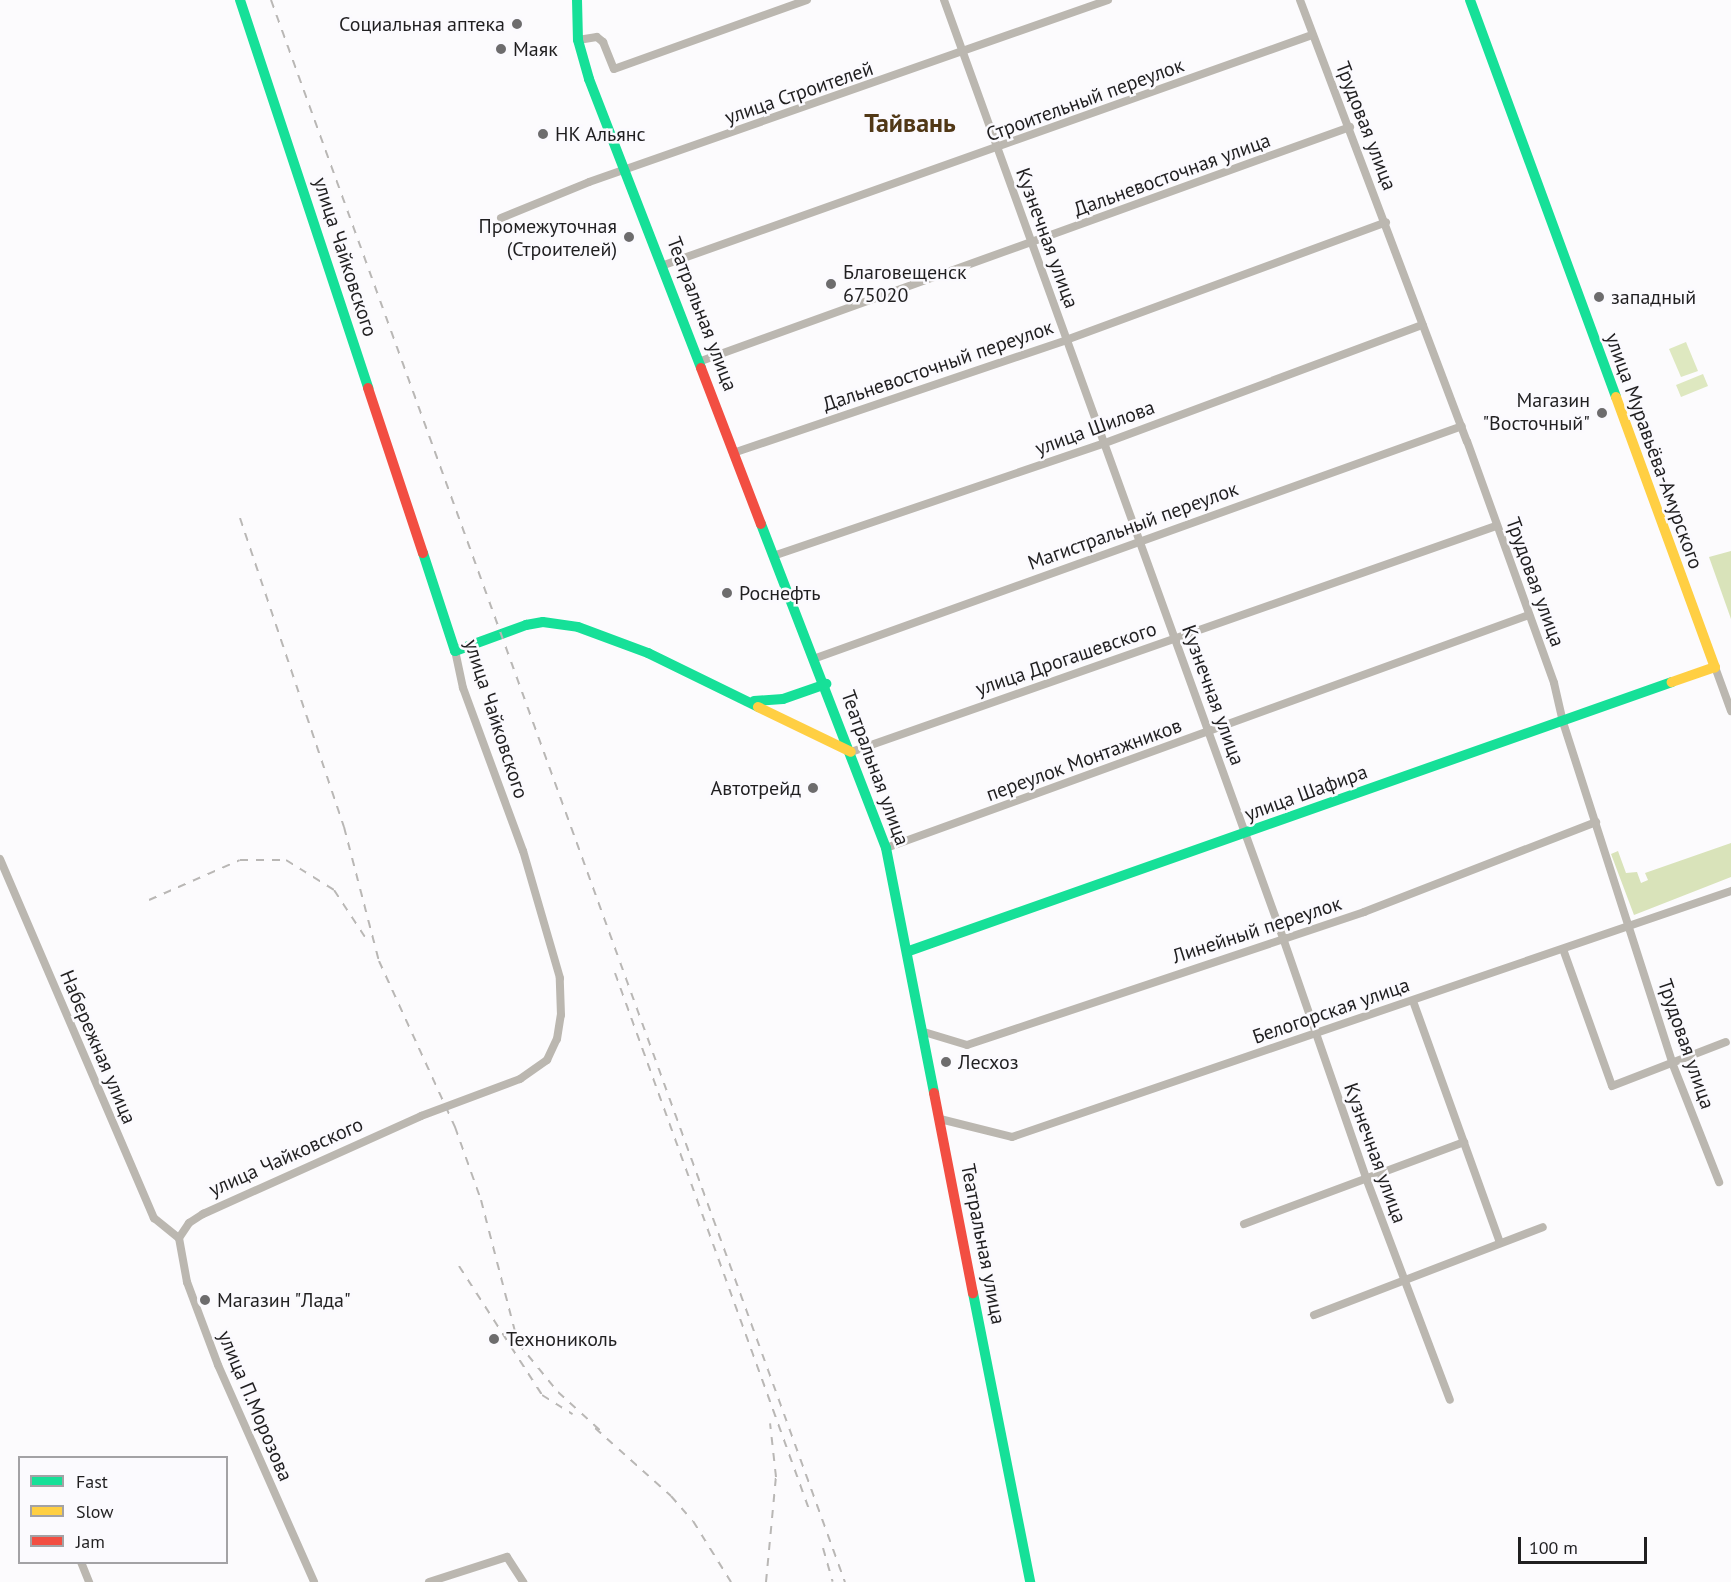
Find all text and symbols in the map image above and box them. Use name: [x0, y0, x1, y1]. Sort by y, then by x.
place label: Социальная аптека: [339, 12, 505, 36]
marker: Социальная аптека: [510, 17, 524, 31]
place label: Маяк: [513, 37, 558, 61]
marker: Маяк: [494, 42, 508, 56]
street label: Строительный переулок: [983, 53, 1187, 147]
street label: улица Строителей: [722, 56, 876, 130]
street label: Трудовая улица: [1330, 58, 1402, 194]
district label: Тайвань: [864, 107, 956, 139]
place label: НК Альянс: [555, 122, 646, 146]
marker: НК Альянс: [536, 127, 550, 141]
street label: Дальневосточная улица: [1070, 128, 1274, 222]
street label: Кузнечная улица: [1010, 165, 1084, 311]
street label: улица Чайковского: [308, 174, 382, 340]
place label: Промежуточная (Строителей): [478, 214, 617, 261]
marker: Промежуточная (Строителей): [622, 230, 636, 244]
street label: Театральная улица: [662, 234, 742, 394]
place label: Благовещенск 675020: [843, 260, 966, 307]
marker: Благовещенск 675020: [824, 277, 838, 291]
place label: западный: [1611, 285, 1696, 309]
marker: западный: [1592, 290, 1606, 304]
street label: Дальневосточный переулок: [820, 315, 1056, 417]
street label: улица Муравьёва-Амурского: [1600, 330, 1708, 572]
place label: Магазин "Восточный": [1482, 389, 1590, 436]
street label: улица Шилова: [1032, 395, 1158, 461]
marker: Магазин "Восточный": [1595, 406, 1609, 420]
street label: Магистральный переулок: [1025, 477, 1241, 575]
street label: Трудовая улица: [1501, 514, 1569, 650]
place label: Роснефть: [739, 581, 820, 605]
marker: Роснефть: [720, 586, 734, 600]
street label: улица Дрогашевского: [972, 617, 1160, 701]
street label: Кузнечная улица: [1176, 622, 1250, 768]
street label: улица Чайковского: [459, 636, 533, 802]
street label: Театральная улица: [836, 687, 914, 849]
street label: переулок Монтажников: [983, 713, 1185, 807]
street label: улица Шафира: [1241, 760, 1371, 826]
place label: Автотрейд: [711, 776, 801, 800]
marker: Автотрейд: [806, 781, 820, 795]
street label: Линейный переулок: [1169, 891, 1345, 969]
street label: Набережная улица: [55, 966, 141, 1128]
street label: Белогорская улица: [1249, 973, 1413, 1049]
street label: Трудовая улица: [1653, 976, 1719, 1112]
place label: Лесхоз: [958, 1050, 1019, 1074]
marker: Лесхоз: [939, 1055, 953, 1069]
street label: Кузнечная улица: [1338, 1080, 1412, 1226]
street label: улица Чайковского: [205, 1112, 367, 1202]
street label: Театральная улица: [956, 1162, 1010, 1326]
place label: Магазин "Лада": [217, 1288, 352, 1312]
marker: Магазин "Лада": [198, 1293, 212, 1307]
street label: улица П.Морозова: [212, 1327, 298, 1485]
place label: Технониколь: [506, 1327, 617, 1351]
marker: Технониколь: [487, 1332, 501, 1346]
legend: [18, 1456, 228, 1564]
text: Fast: [76, 1470, 108, 1493]
text: Slow: [76, 1500, 114, 1523]
scale bar: [1521, 1525, 1650, 1563]
text: Jam: [76, 1530, 105, 1553]
text: 100 m: [1529, 1536, 1578, 1559]

